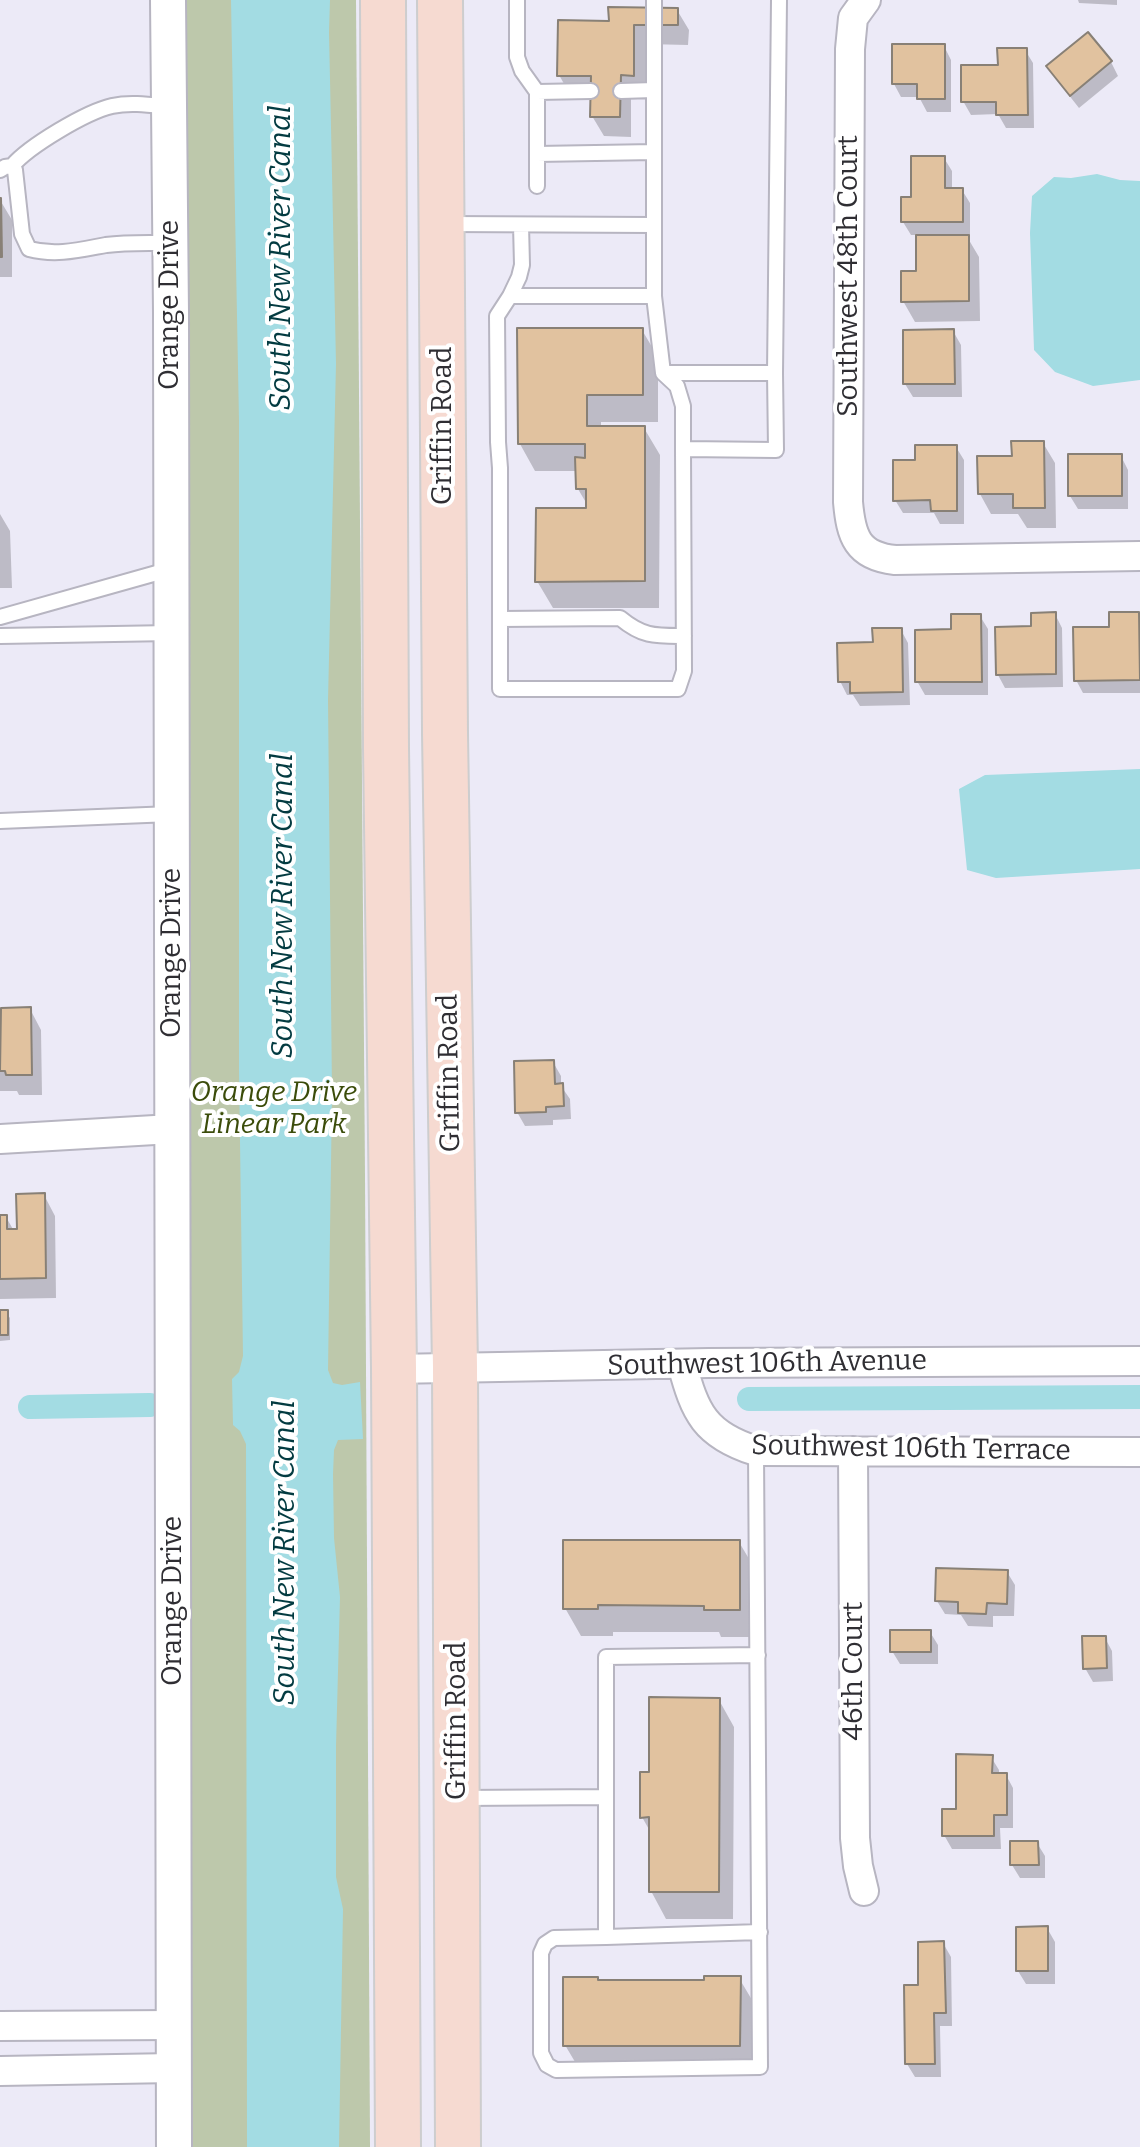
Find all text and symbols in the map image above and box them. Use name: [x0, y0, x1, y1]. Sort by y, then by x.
water label: South New River Canal: [264, 105, 300, 411]
street label: Southwest 48th Court: [832, 135, 866, 417]
street label: Orange Drive: [153, 220, 187, 390]
street label: Griffin Road: [426, 347, 460, 505]
water label: South New River Canal: [266, 753, 302, 1059]
street label: Orange Drive: [155, 868, 189, 1038]
street label: Griffin Road: [432, 993, 468, 1153]
park label: Orange Drive Linear Park: [191, 1076, 357, 1142]
street label: Southwest 106th Avenue: [607, 1344, 927, 1384]
water label: South New River Canal: [268, 1400, 304, 1706]
street label: Southwest 106th Terrace: [751, 1429, 1071, 1469]
street label: Orange Drive: [156, 1516, 190, 1686]
street label: 46th Court: [837, 1602, 871, 1740]
street label: Griffin Road: [440, 1642, 474, 1800]

